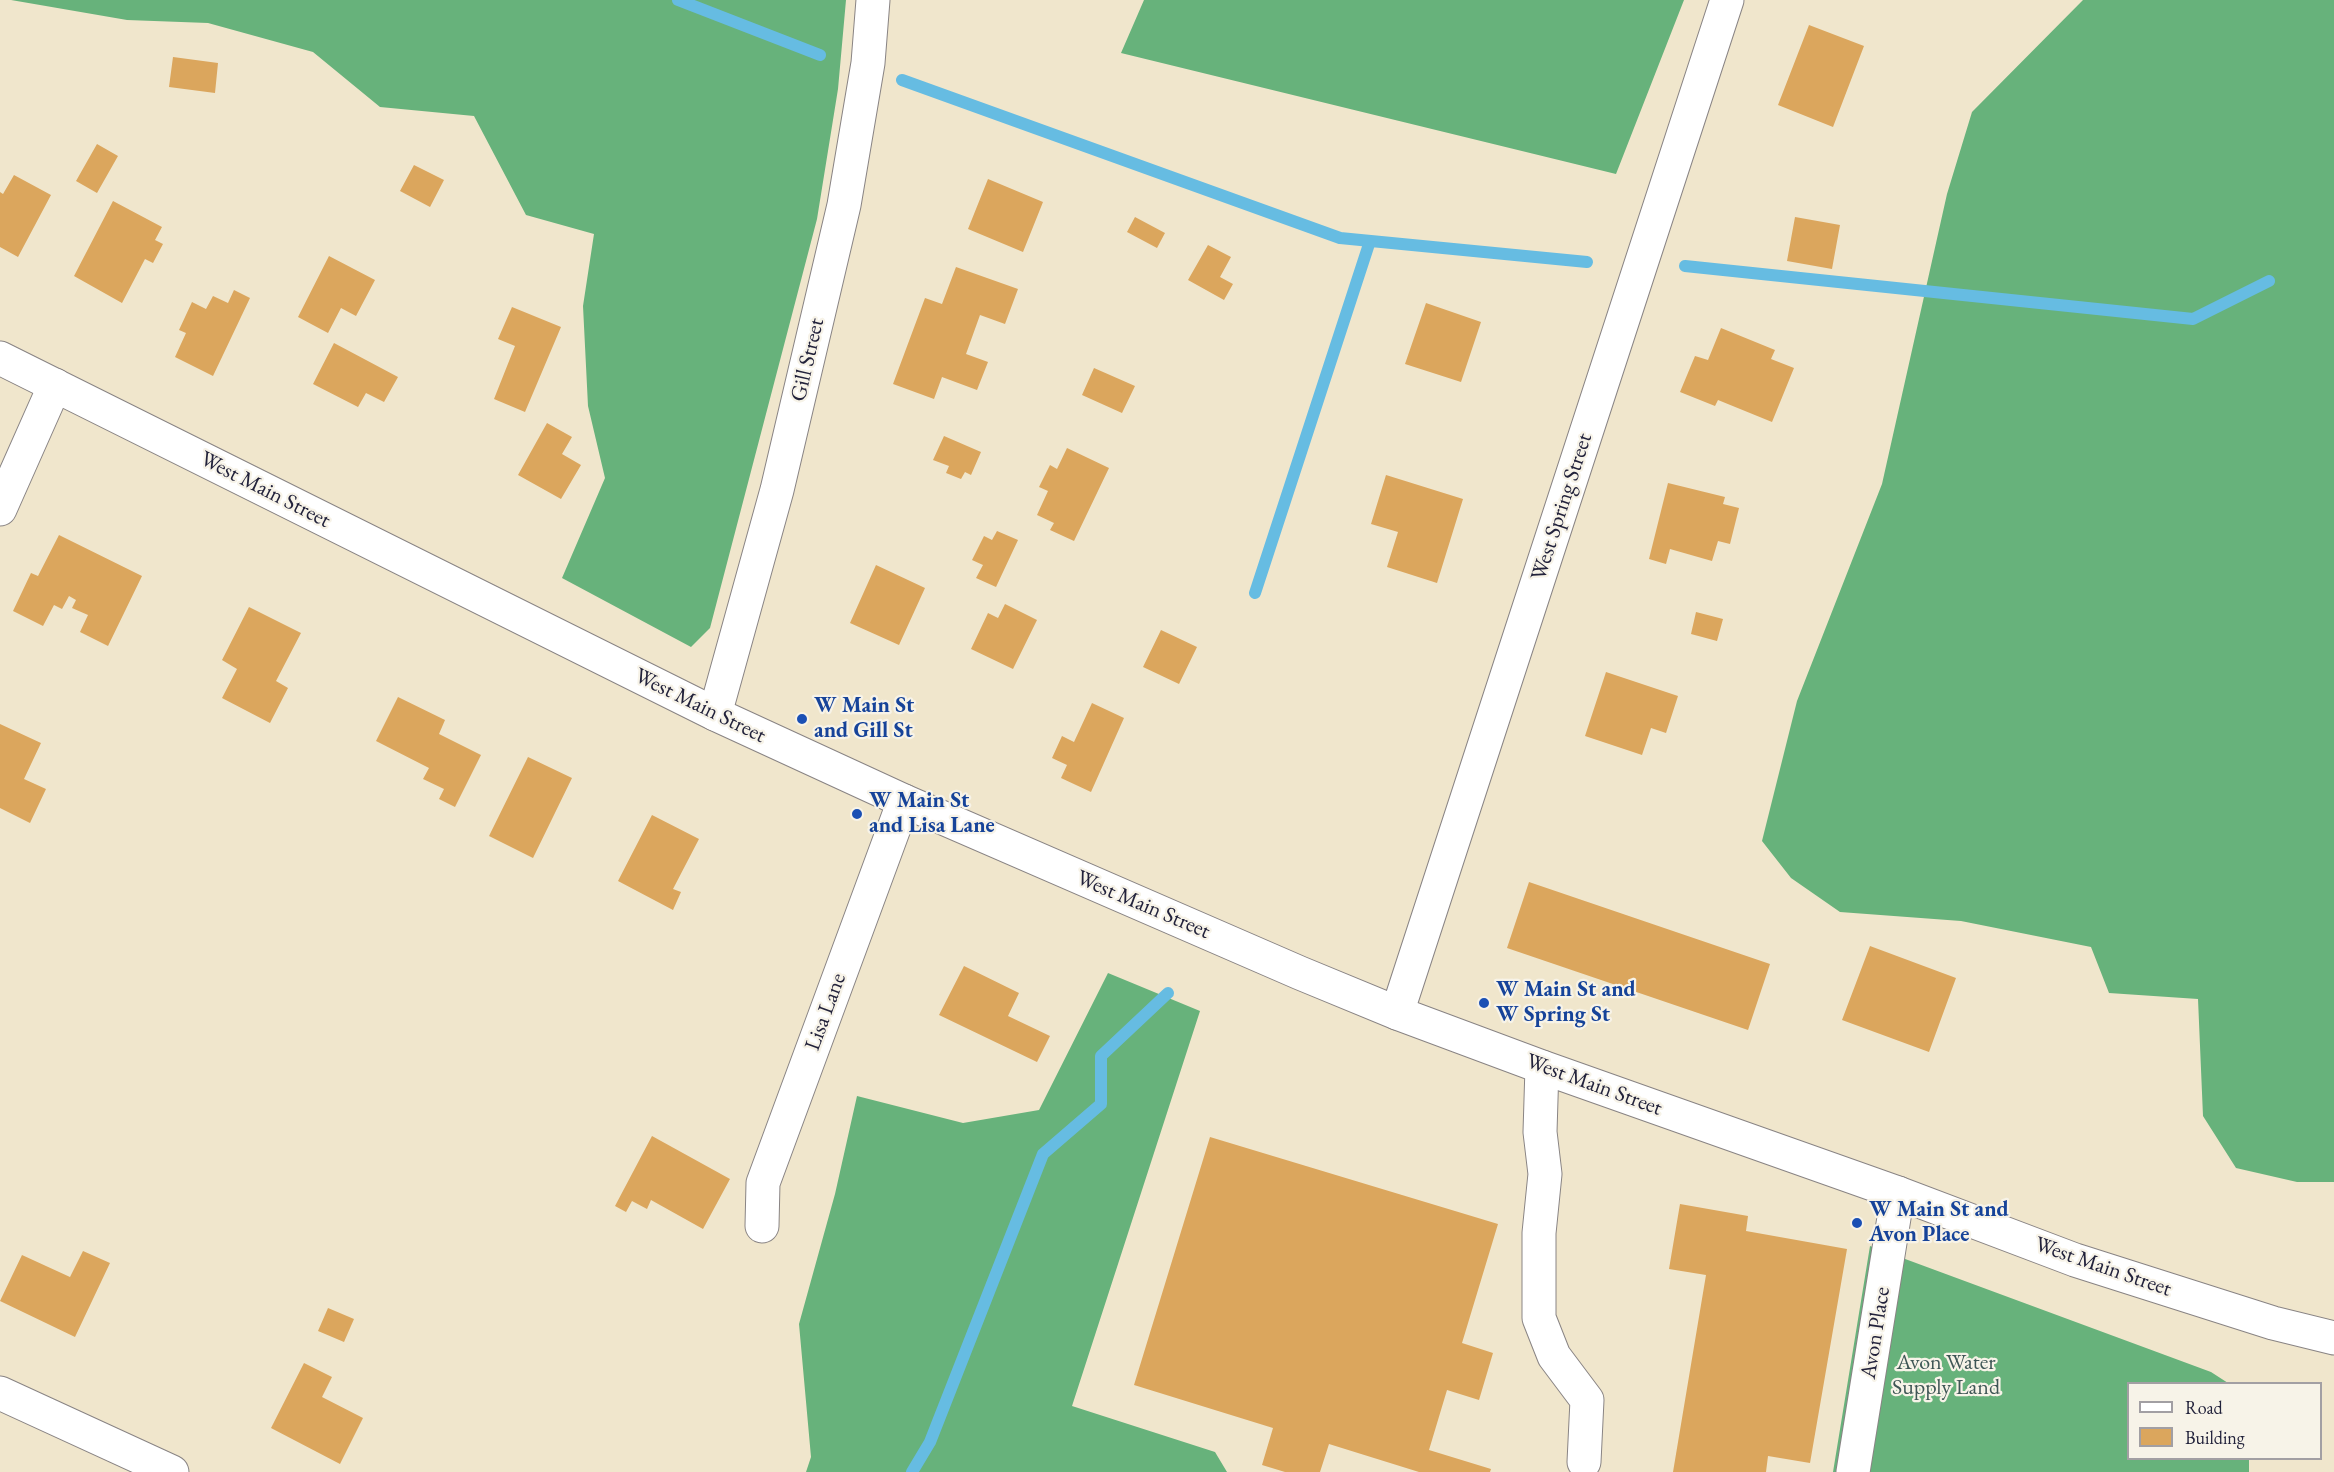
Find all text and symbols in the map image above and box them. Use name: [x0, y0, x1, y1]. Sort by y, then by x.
street label: Gill Street: [786, 316, 830, 404]
street label: West Spring Street: [1526, 430, 1598, 584]
street label: West Main Street: [195, 446, 335, 534]
street label: West Main Street: [630, 663, 770, 749]
place label: W Main St and Gill St: [814, 693, 914, 744]
marker: W Main St and Gill St: [795, 712, 809, 726]
place label: W Main St and Lisa Lane: [869, 788, 995, 840]
marker: W Main St and Lisa Lane: [850, 807, 864, 821]
street label: West Main Street: [1072, 865, 1214, 945]
street label: Lisa Lane: [800, 970, 852, 1054]
place label: W Main St and W Spring St: [1496, 977, 1636, 1028]
marker: W Main St and W Spring St: [1477, 996, 1491, 1010]
street label: West Main Street: [1522, 1048, 1666, 1122]
place label: W Main St and Avon Place: [1869, 1197, 2009, 1248]
marker: W Main St and Avon Place: [1850, 1216, 1864, 1230]
street label: West Main Street: [2031, 1231, 2175, 1303]
street label: Avon Place: [1856, 1285, 1896, 1381]
park label: Avon Water Supply Land: [1892, 1350, 2000, 1402]
legend: [2127, 1382, 2322, 1460]
text: Road: [2185, 1396, 2223, 1419]
text: Building: [2185, 1426, 2245, 1449]

